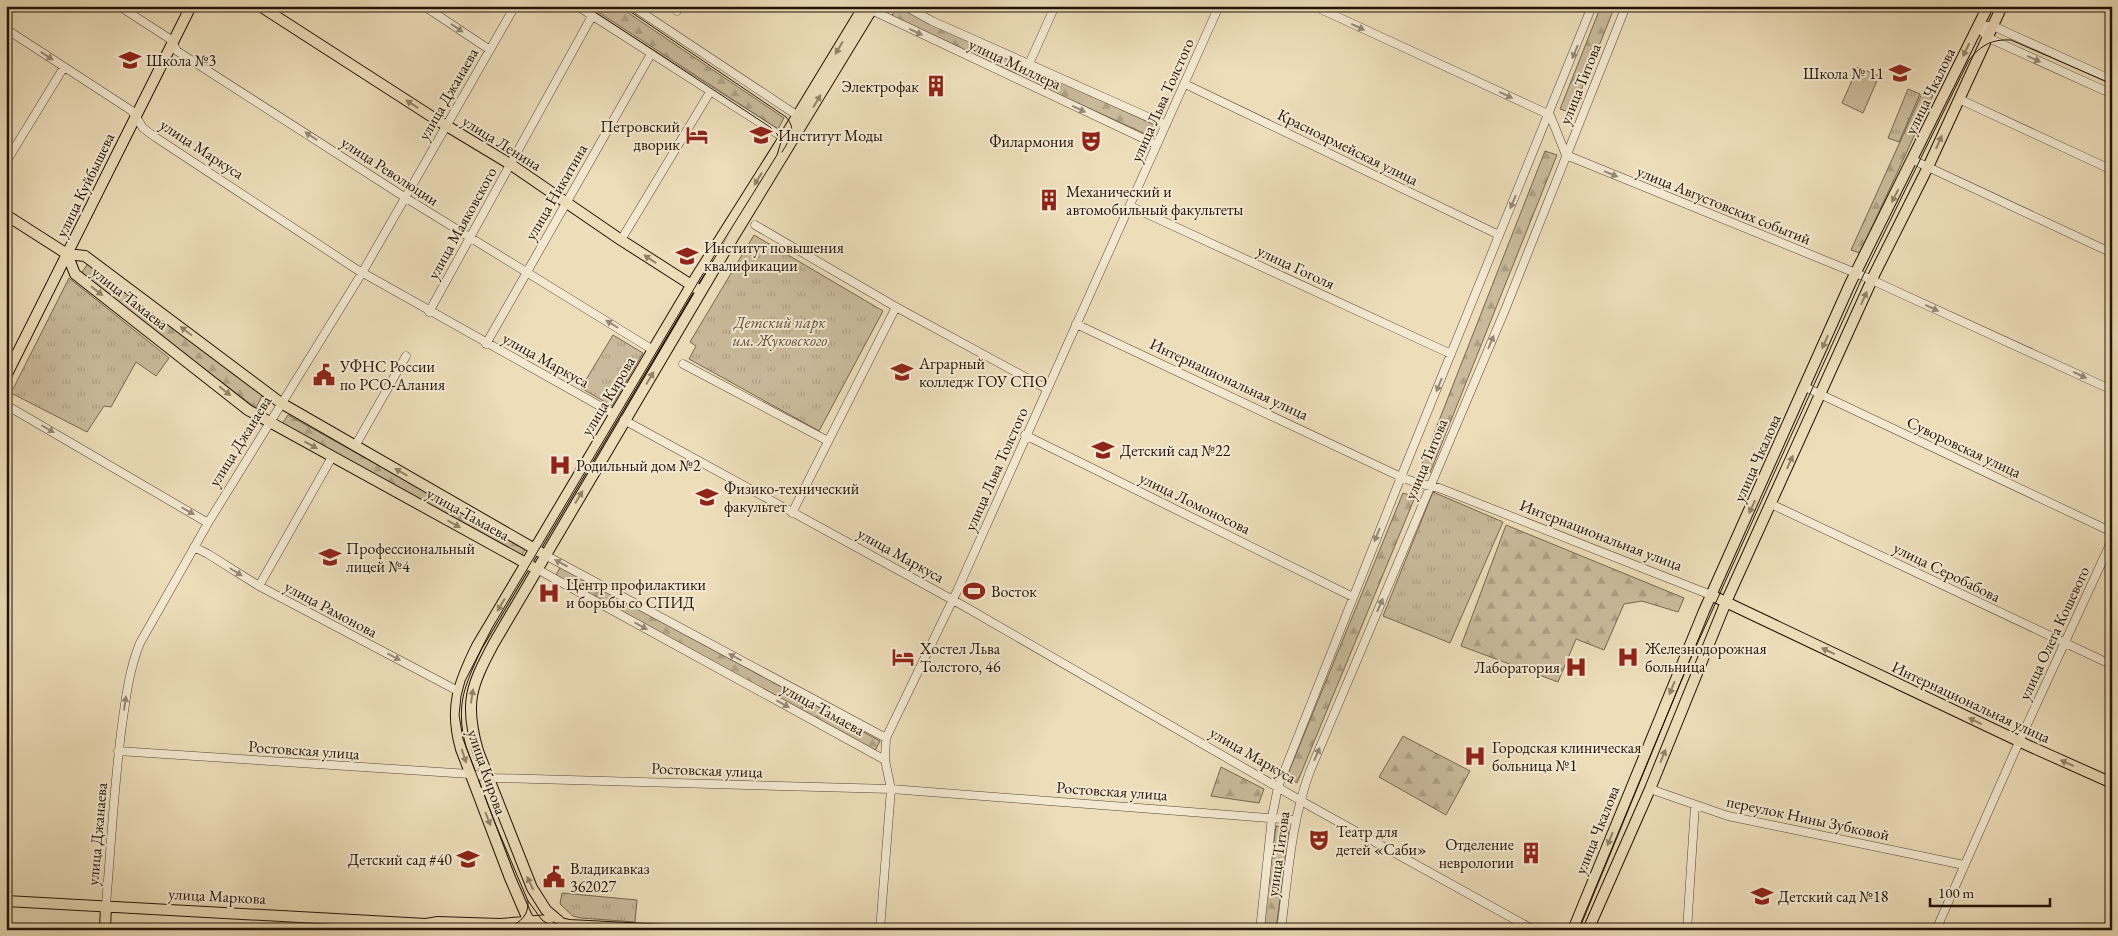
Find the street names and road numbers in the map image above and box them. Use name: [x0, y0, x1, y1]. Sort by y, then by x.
street label: улица Миллера: [966, 33, 1065, 95]
street label: улица Льва Толстого: [1125, 35, 1199, 165]
street label: улица Титова: [1554, 40, 1606, 128]
street label: улица Джанаева: [413, 43, 483, 144]
street label: улица Чкалова: [1900, 44, 1960, 138]
street label: Красноармейская улица: [1274, 104, 1422, 190]
street label: улица Ленина: [458, 110, 546, 176]
street label: улица Маркуса: [156, 114, 249, 184]
street label: улица Куйбышева: [51, 129, 120, 241]
street label: улица Революции: [337, 132, 443, 211]
street label: улица Никитина: [520, 140, 592, 244]
street label: улица Августовских событий: [1634, 160, 1815, 250]
street label: улица Маяковского: [422, 163, 502, 283]
street label: улица Гоголя: [1254, 240, 1338, 294]
street label: улица Тамаева: [87, 261, 173, 335]
street label: улица Маркуса: [499, 327, 594, 393]
street label: Интернациональная улица: [1146, 333, 1312, 425]
street label: улица Кирова: [576, 352, 640, 440]
street label: улица Джанаева: [204, 391, 277, 490]
street label: улица Льва Толстого: [959, 404, 1033, 534]
street label: улица Чкалова: [1728, 410, 1786, 505]
street label: Суворовская улица: [1903, 411, 2025, 483]
street label: улица Титова: [1400, 415, 1453, 503]
street label: улица Ломоносова: [1136, 467, 1255, 539]
street label: улица Тамаева: [423, 483, 514, 546]
street label: Интернациональная улица: [1517, 494, 1686, 576]
street label: улица Маркуса: [854, 522, 949, 588]
street label: улица Серобабова: [1890, 537, 2004, 607]
street label: улица Олега Кошевого: [2014, 563, 2094, 703]
street label: улица Рамонова: [281, 576, 382, 643]
street label: Интернациональная улица: [1888, 656, 2054, 748]
street label: улица Тамаева: [778, 678, 869, 741]
street label: улица Маркуса: [1206, 722, 1300, 788]
street label: улица Кирова: [463, 727, 512, 818]
street label: Ростовская улица: [248, 736, 361, 764]
street label: Ростовская улица: [651, 758, 764, 782]
street label: Ростовская улица: [1056, 777, 1169, 805]
street label: улица Джанаева: [82, 781, 112, 886]
street label: улица Чкалова: [1570, 782, 1625, 878]
street label: переулок Нины Зубковой: [1725, 790, 1892, 846]
street label: улица Титова: [1262, 809, 1294, 898]
street label: улица Маркова: [168, 883, 267, 909]

